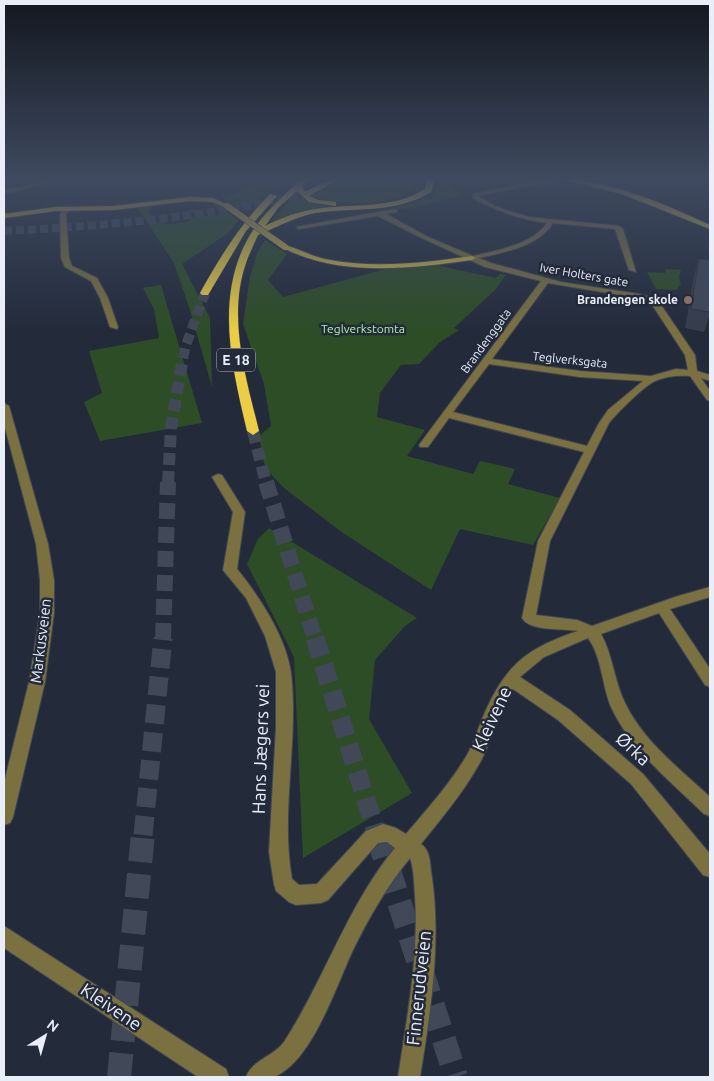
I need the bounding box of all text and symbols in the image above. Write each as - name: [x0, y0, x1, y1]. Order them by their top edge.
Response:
- street label: Iver Holters gate: [539, 260, 629, 289]
- place label: Brandengen skole: [577, 293, 678, 306]
- marker: Brandengen skole: [682, 294, 694, 306]
- street label: Brandenggata: [458, 306, 513, 375]
- park label: Teglverkstomta: [321, 322, 405, 335]
- road number: E 18: [217, 348, 255, 372]
- street label: Teglverksgata: [532, 349, 608, 370]
- street label: Markusveien: [27, 598, 54, 684]
- street label: Hans Jægers vei: [248, 683, 272, 814]
- street label: Kleivene: [467, 683, 515, 754]
- street label: Ørka: [613, 728, 655, 769]
- street label: Finnerudveien: [402, 930, 434, 1046]
- street label: Kleivene: [77, 979, 146, 1034]
- north arrow: [20, 1011, 70, 1061]
- text: N: [44, 1016, 62, 1035]

